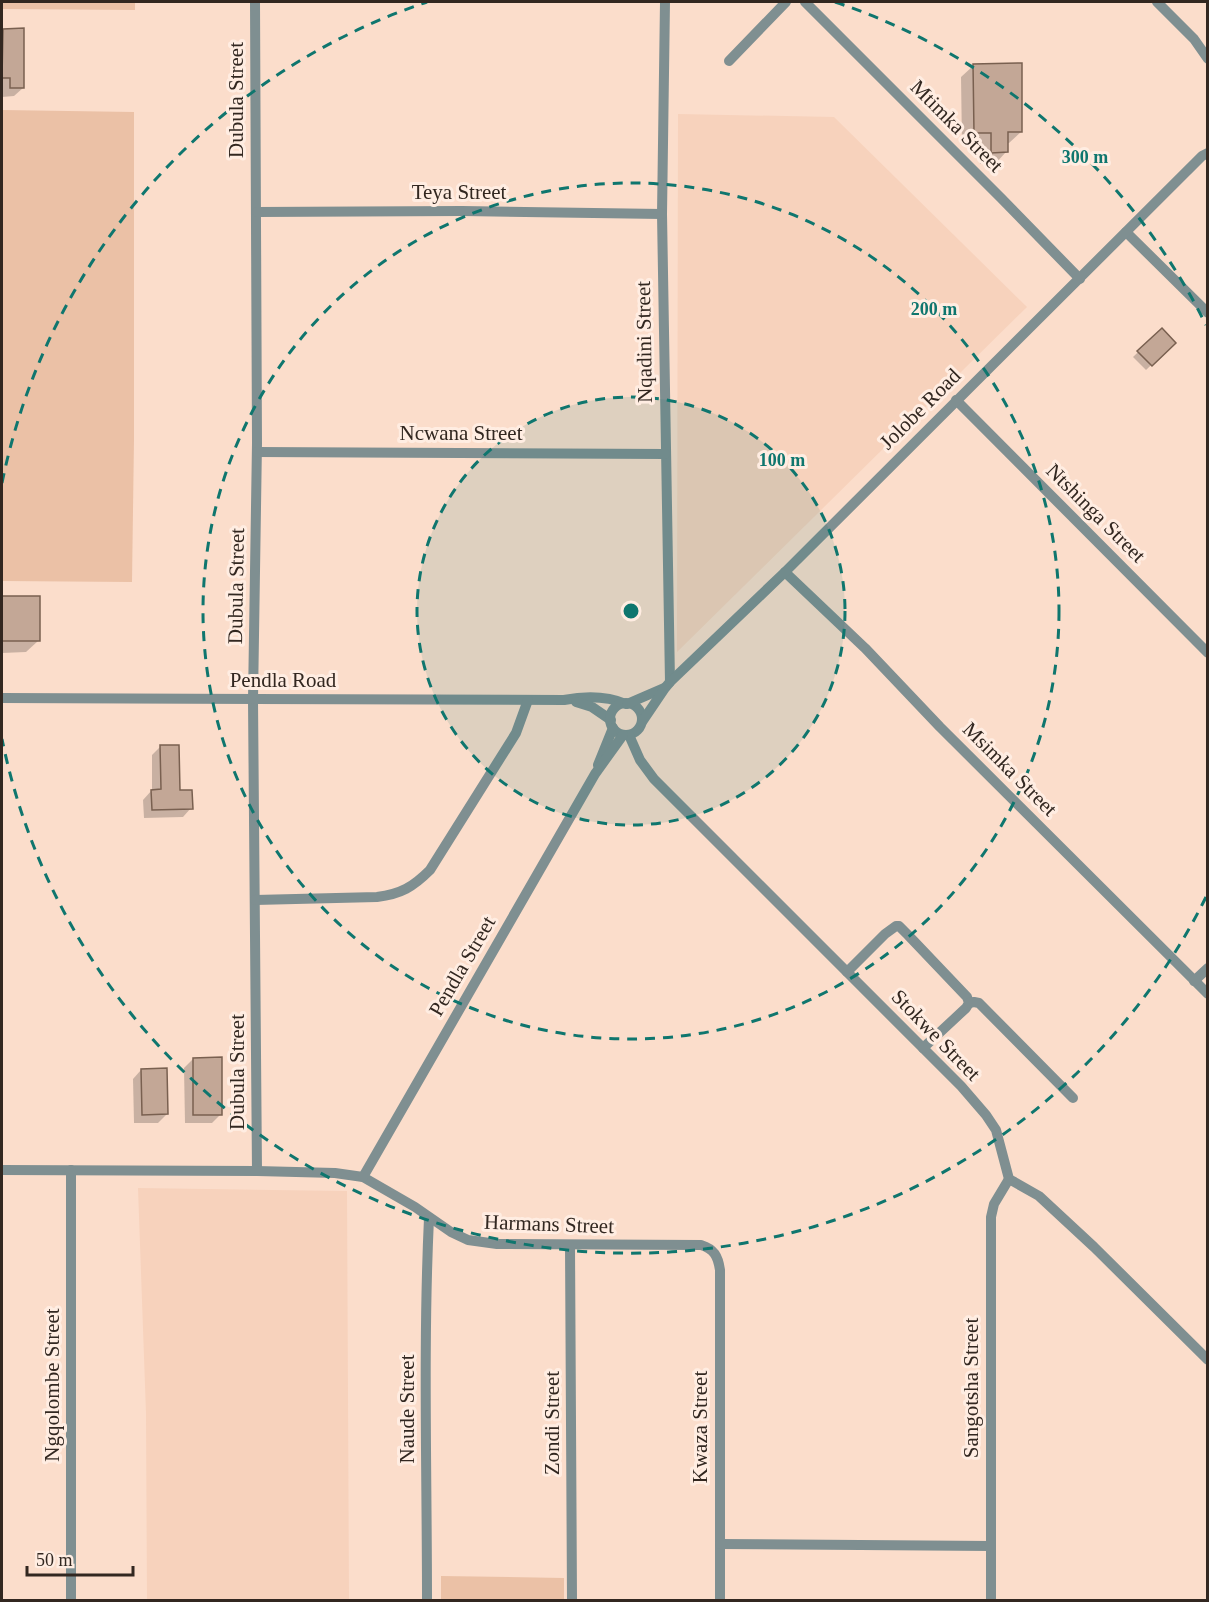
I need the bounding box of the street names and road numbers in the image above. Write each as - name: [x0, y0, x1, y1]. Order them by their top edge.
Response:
- street label: Dubula Street: [224, 42, 248, 158]
- street label: Mtimka Street: [906, 75, 1008, 177]
- street label: Teya Street: [412, 180, 507, 204]
- street label: Nqadini Street: [631, 281, 657, 403]
- street label: Jolobe Road: [875, 363, 966, 454]
- street label: Ncwana Street: [399, 421, 523, 445]
- street label: Ntshinga Street: [1042, 459, 1151, 568]
- street label: Dubula Street: [223, 528, 249, 644]
- street label: Pendla Road: [230, 668, 337, 692]
- street label: Msimka Street: [958, 717, 1062, 821]
- street label: Pendla Street: [424, 912, 500, 1020]
- street label: Stokwe Street: [887, 984, 985, 1086]
- street label: Dubula Street: [225, 1014, 249, 1130]
- street label: Harmans Street: [484, 1210, 615, 1238]
- street label: Ngqolombe Street: [40, 1308, 64, 1462]
- street label: Sangotsha Street: [959, 1318, 983, 1458]
- street label: Naude Street: [395, 1354, 419, 1464]
- street label: Zondi Street: [540, 1371, 564, 1475]
- street label: Kwaza Street: [688, 1371, 712, 1483]

